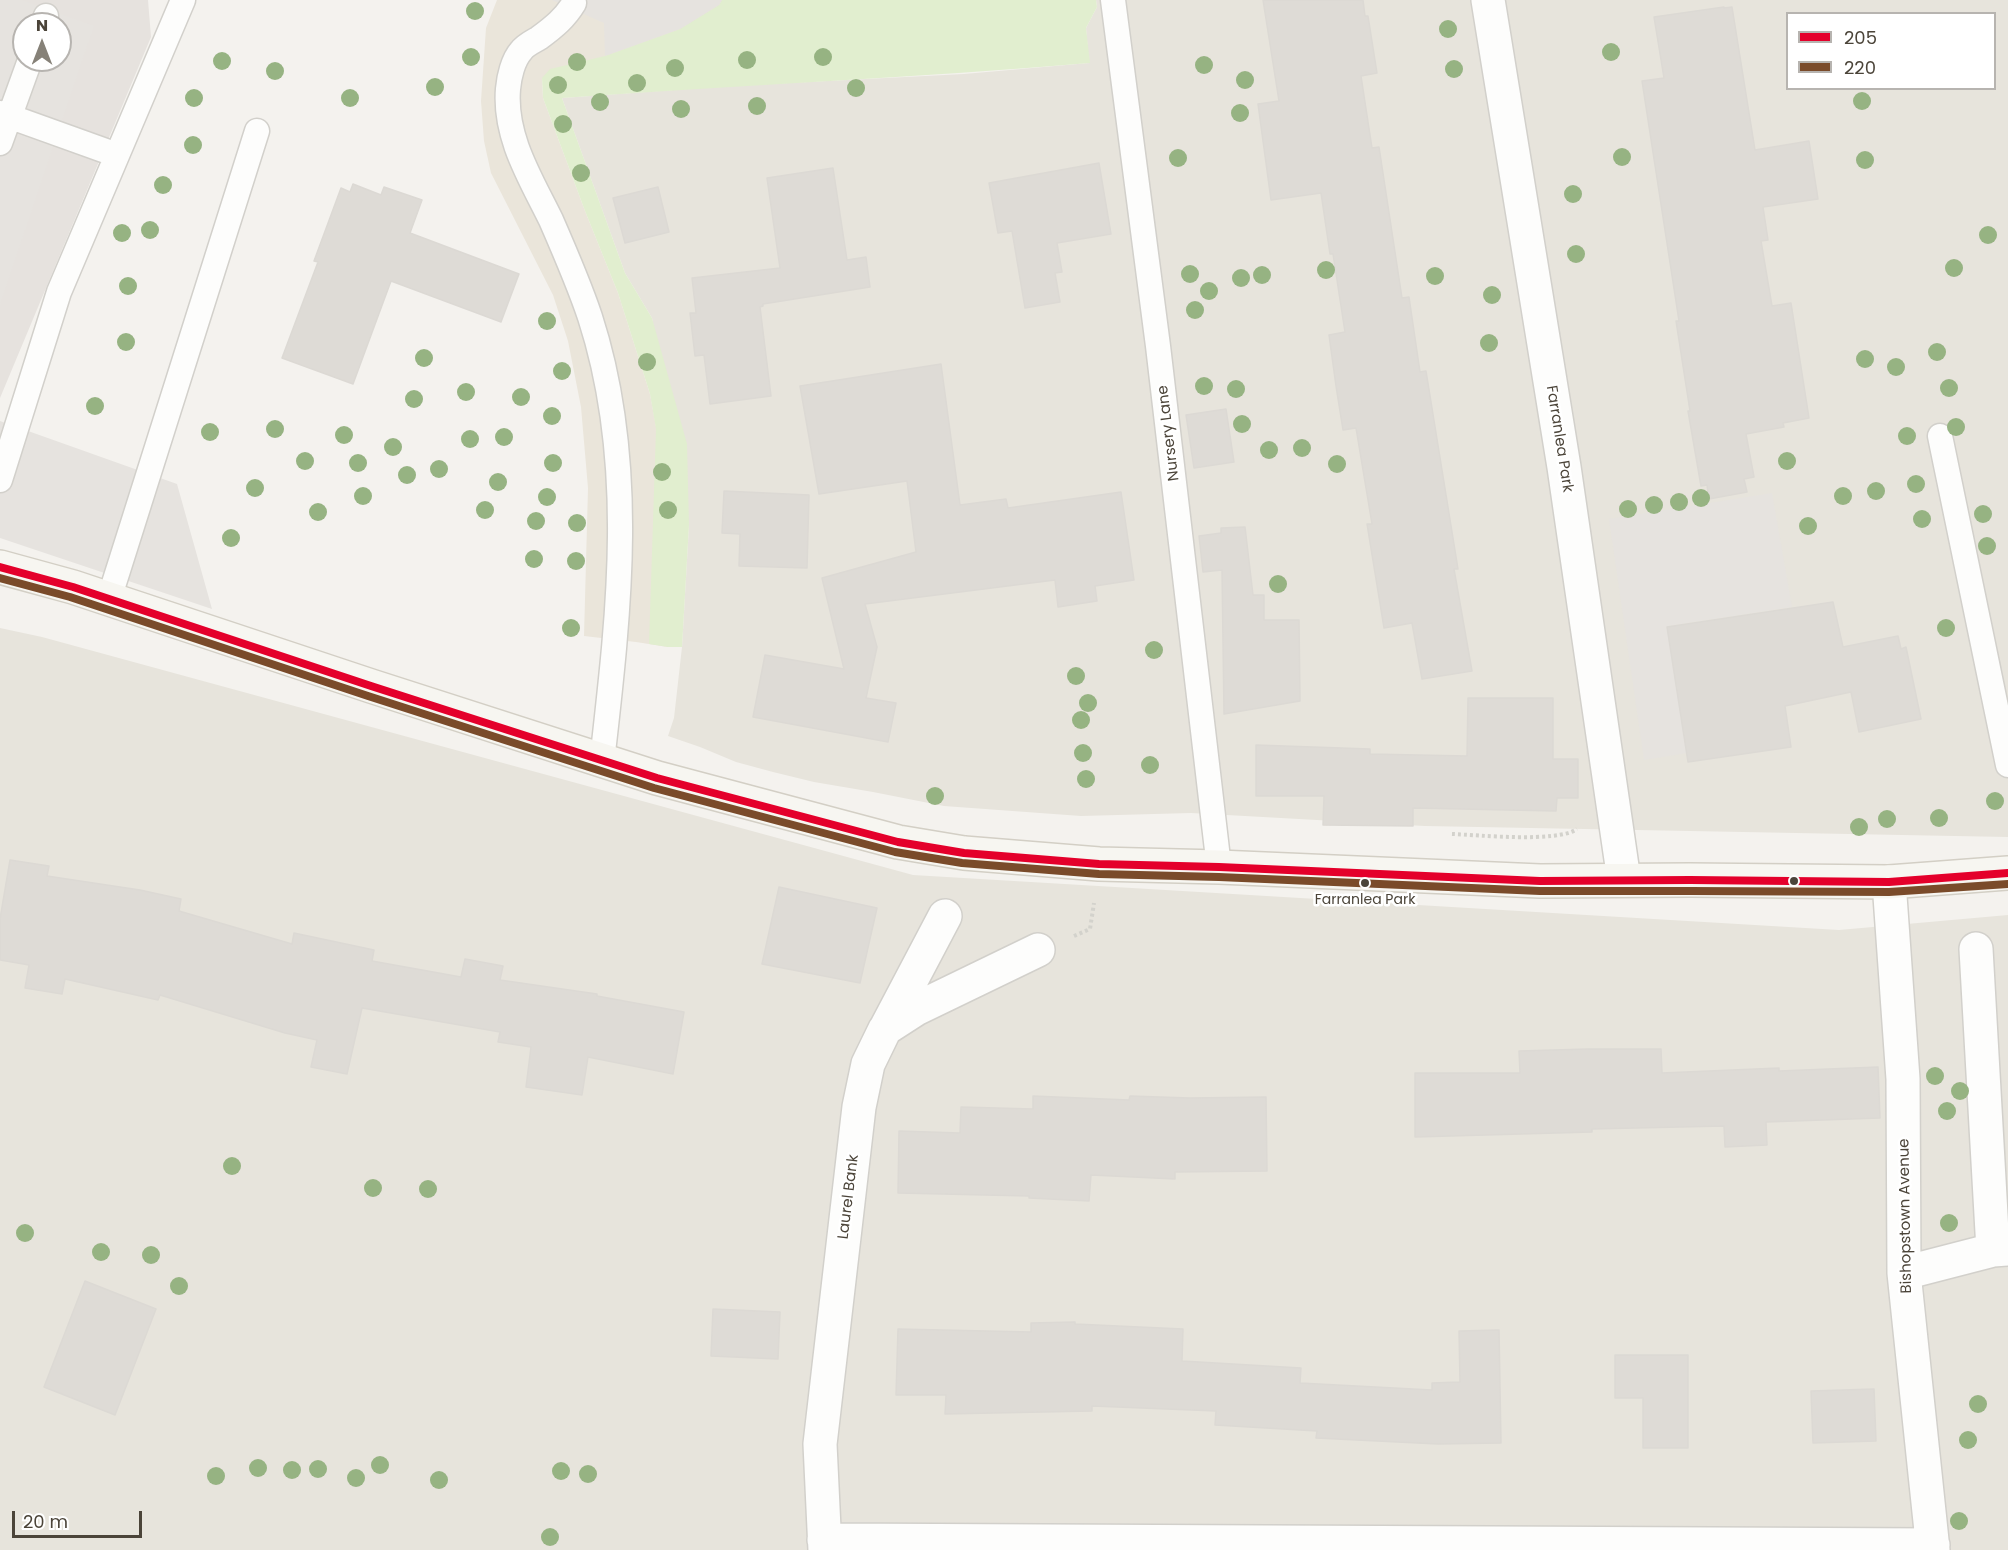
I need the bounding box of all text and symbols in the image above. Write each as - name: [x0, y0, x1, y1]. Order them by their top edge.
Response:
- north arrow: [12, 12, 72, 72]
- legend: [1786, 12, 1996, 90]
- text: N: [36, 14, 48, 37]
- text: 205: [1844, 25, 1877, 50]
- text: 220: [1844, 55, 1876, 80]
- street label: Nursery Lane: [1154, 384, 1184, 482]
- street label: Farranlea Park: [1542, 384, 1576, 494]
- unlabelled marker: [1788, 875, 1800, 887]
- marker: Farranlea Park: [1359, 877, 1371, 889]
- place label: Farranlea Park: [1315, 892, 1415, 908]
- street label: Bishopstown Avenue: [1896, 1138, 1916, 1294]
- street label: Laurel Bank: [835, 1153, 863, 1241]
- scale bar: [15, 1499, 146, 1537]
- text: 20 m: [23, 1509, 68, 1534]

